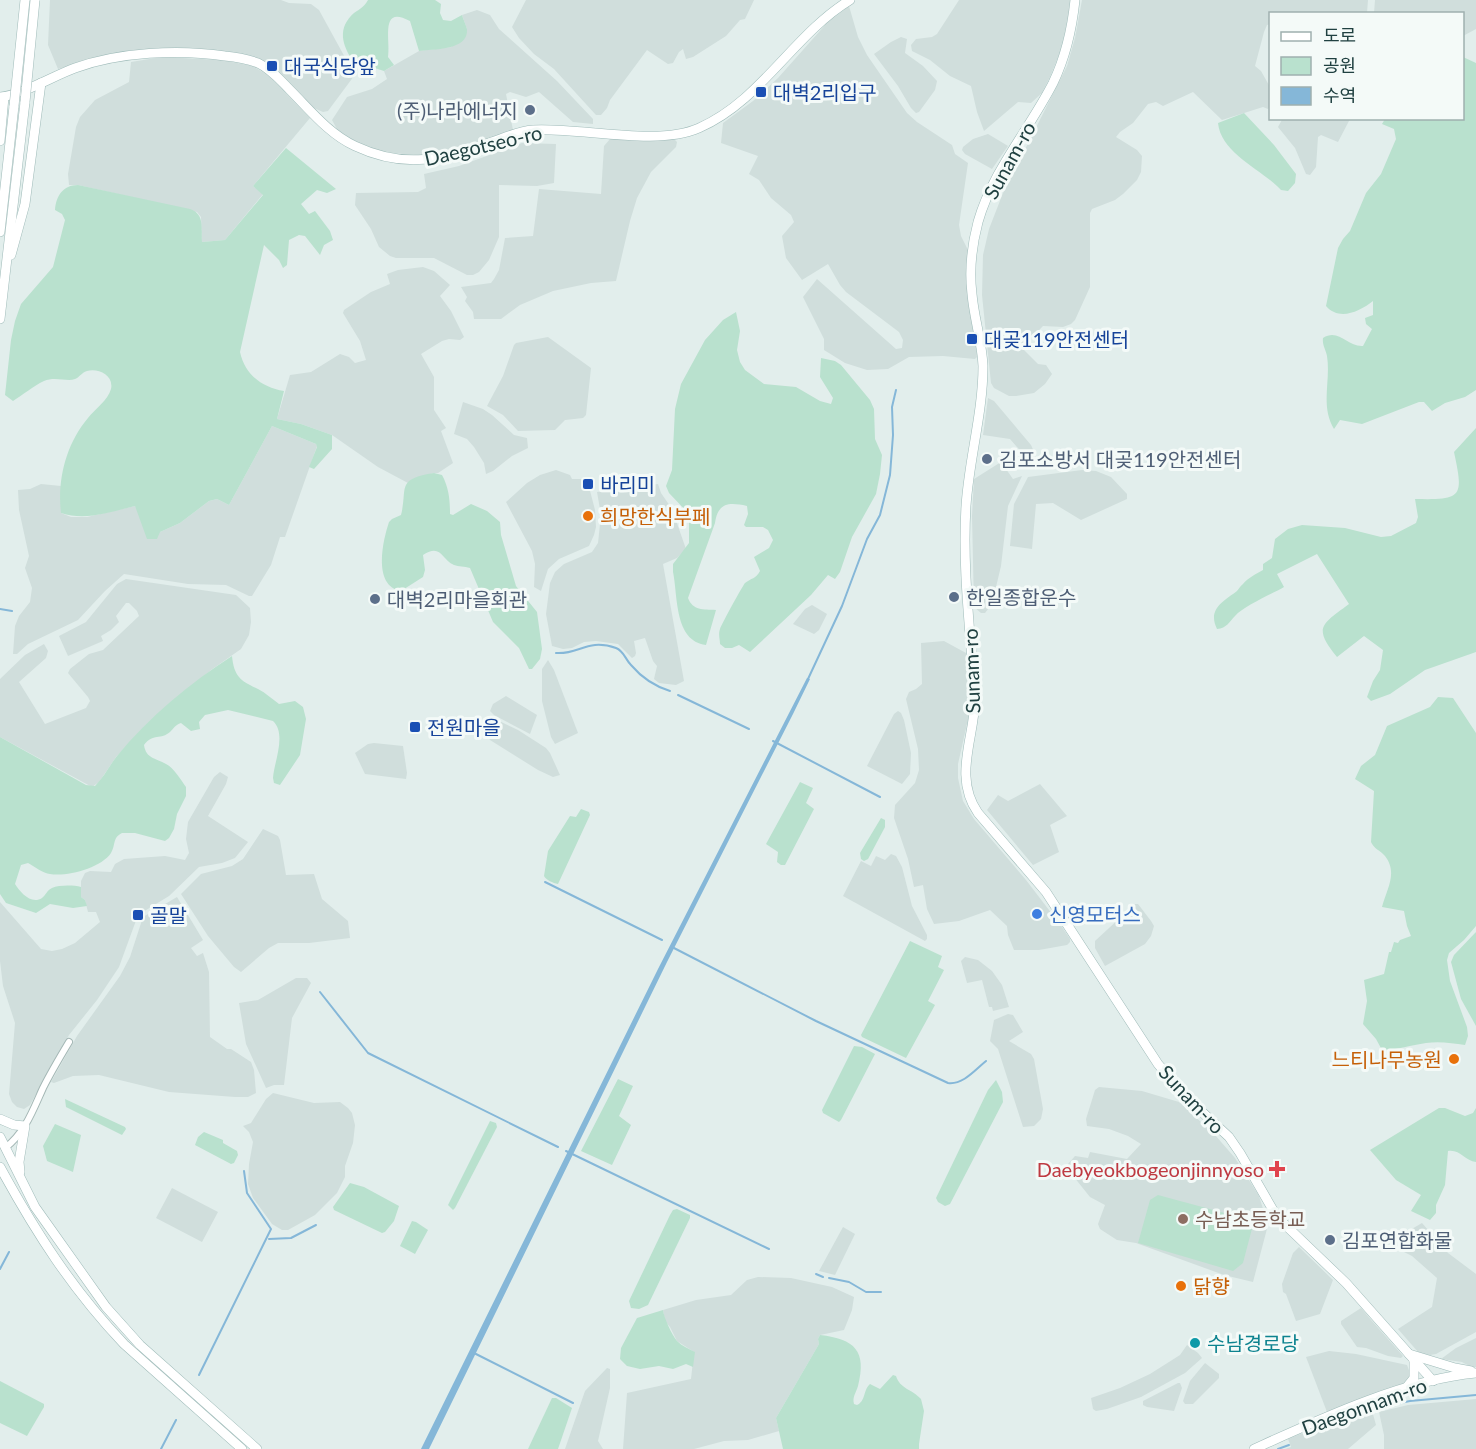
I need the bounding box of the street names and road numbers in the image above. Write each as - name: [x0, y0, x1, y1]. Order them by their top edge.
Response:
- street label: Sunam-ro: [978, 117, 1040, 203]
- street label: Daegotseo-ro: [422, 120, 544, 170]
- street label: Sunam-ro: [958, 628, 984, 714]
- street label: Sunam-ro: [1154, 1060, 1230, 1138]
- street label: Daegonnam-ro: [1298, 1372, 1430, 1440]

